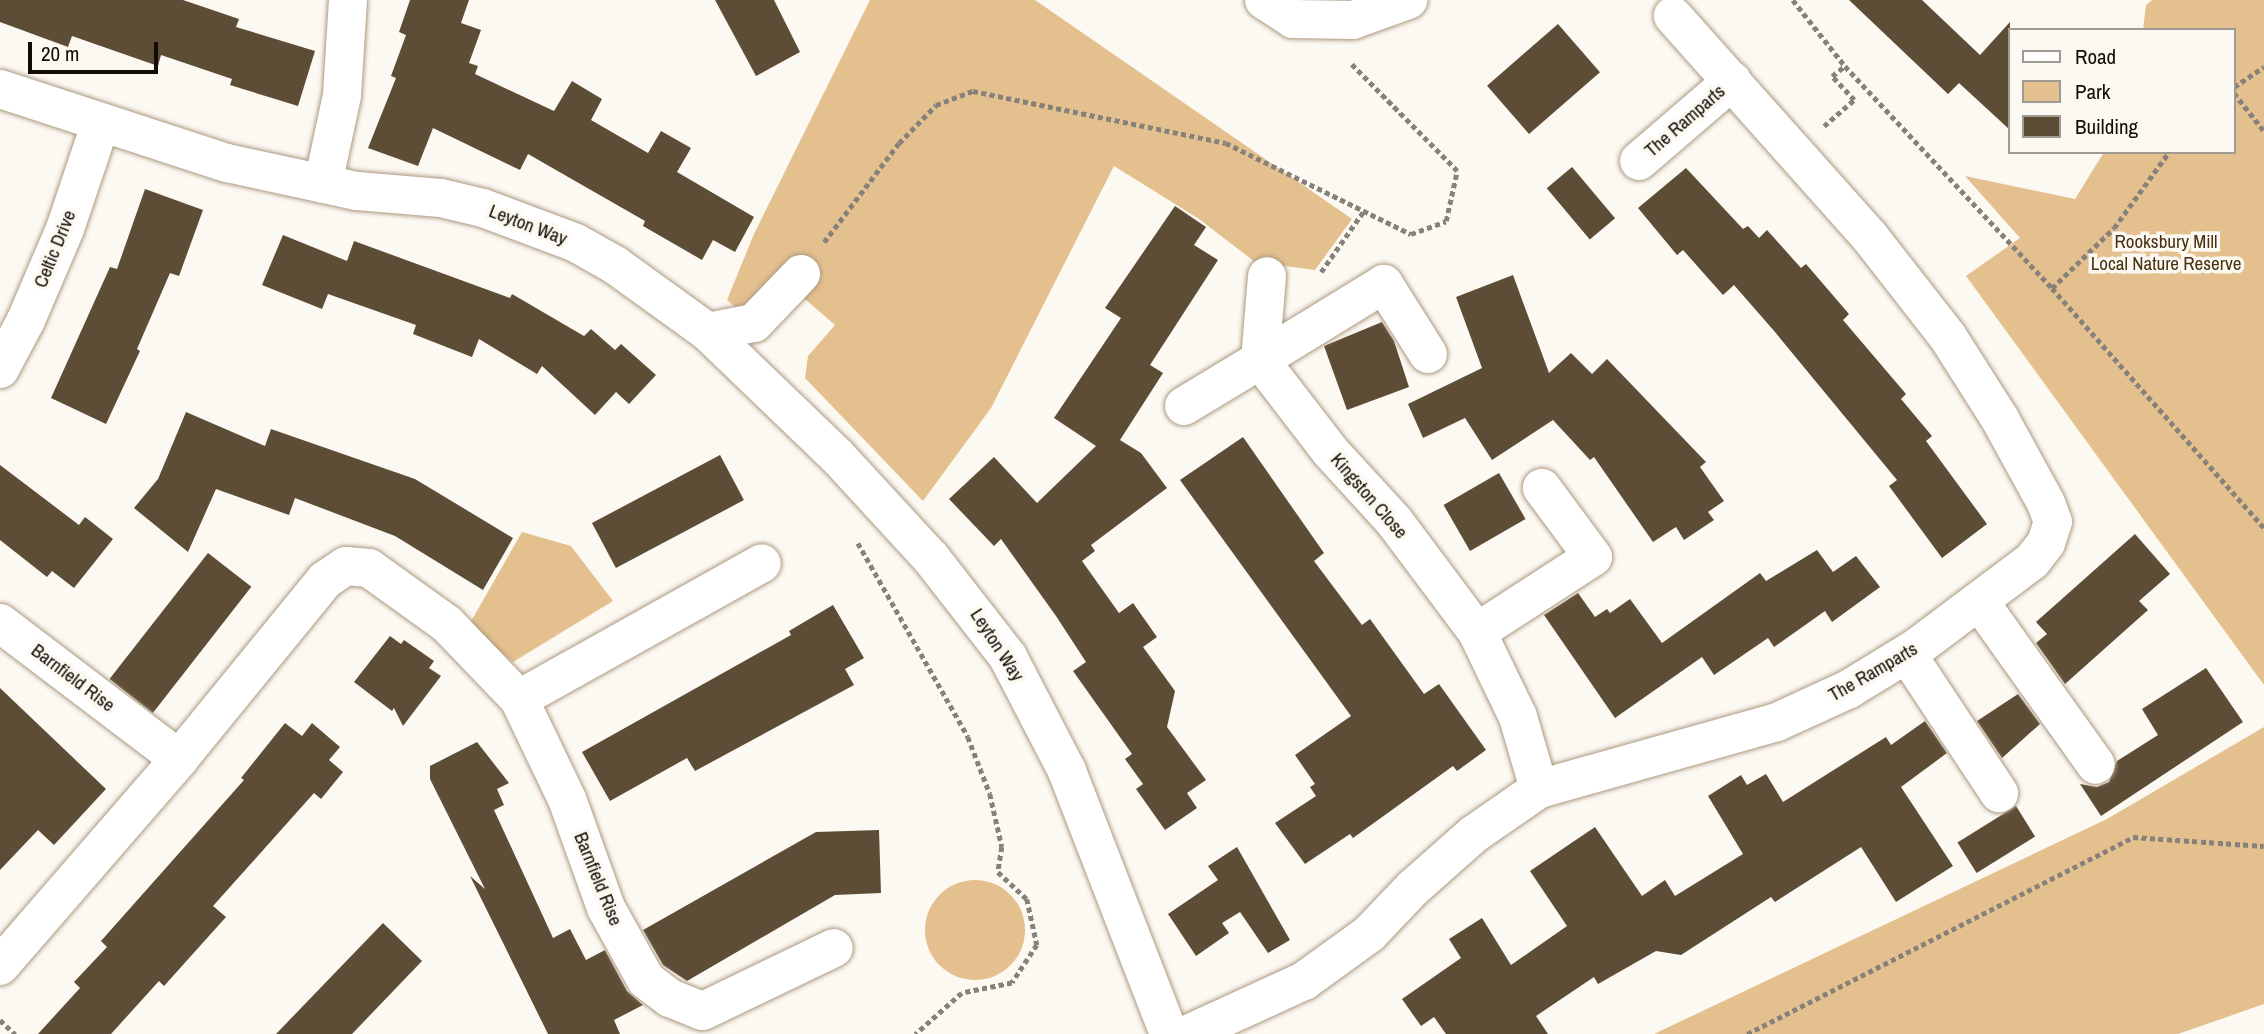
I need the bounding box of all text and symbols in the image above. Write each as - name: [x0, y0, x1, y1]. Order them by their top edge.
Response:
- scale bar: [32, 28, 161, 72]
- legend: [2008, 28, 2236, 154]
- text: 20 m: [41, 39, 79, 68]
- text: Road: [2075, 42, 2116, 71]
- text: Park: [2075, 77, 2110, 106]
- street label: The Ramparts: [1640, 80, 1730, 162]
- text: Building: [2075, 112, 2138, 141]
- street label: Leyton Way: [486, 200, 570, 250]
- street label: Celtic Drive: [29, 207, 81, 291]
- park label: Rooksbury Mill Local Nature Reserve: [2091, 231, 2241, 275]
- street label: Kingston Close: [1326, 449, 1412, 543]
- street label: Leyton Way: [965, 605, 1029, 685]
- street label: The Ramparts: [1825, 637, 1921, 707]
- street label: Barnfield Rise: [27, 639, 119, 717]
- street label: Barnfield Rise: [569, 829, 627, 929]

